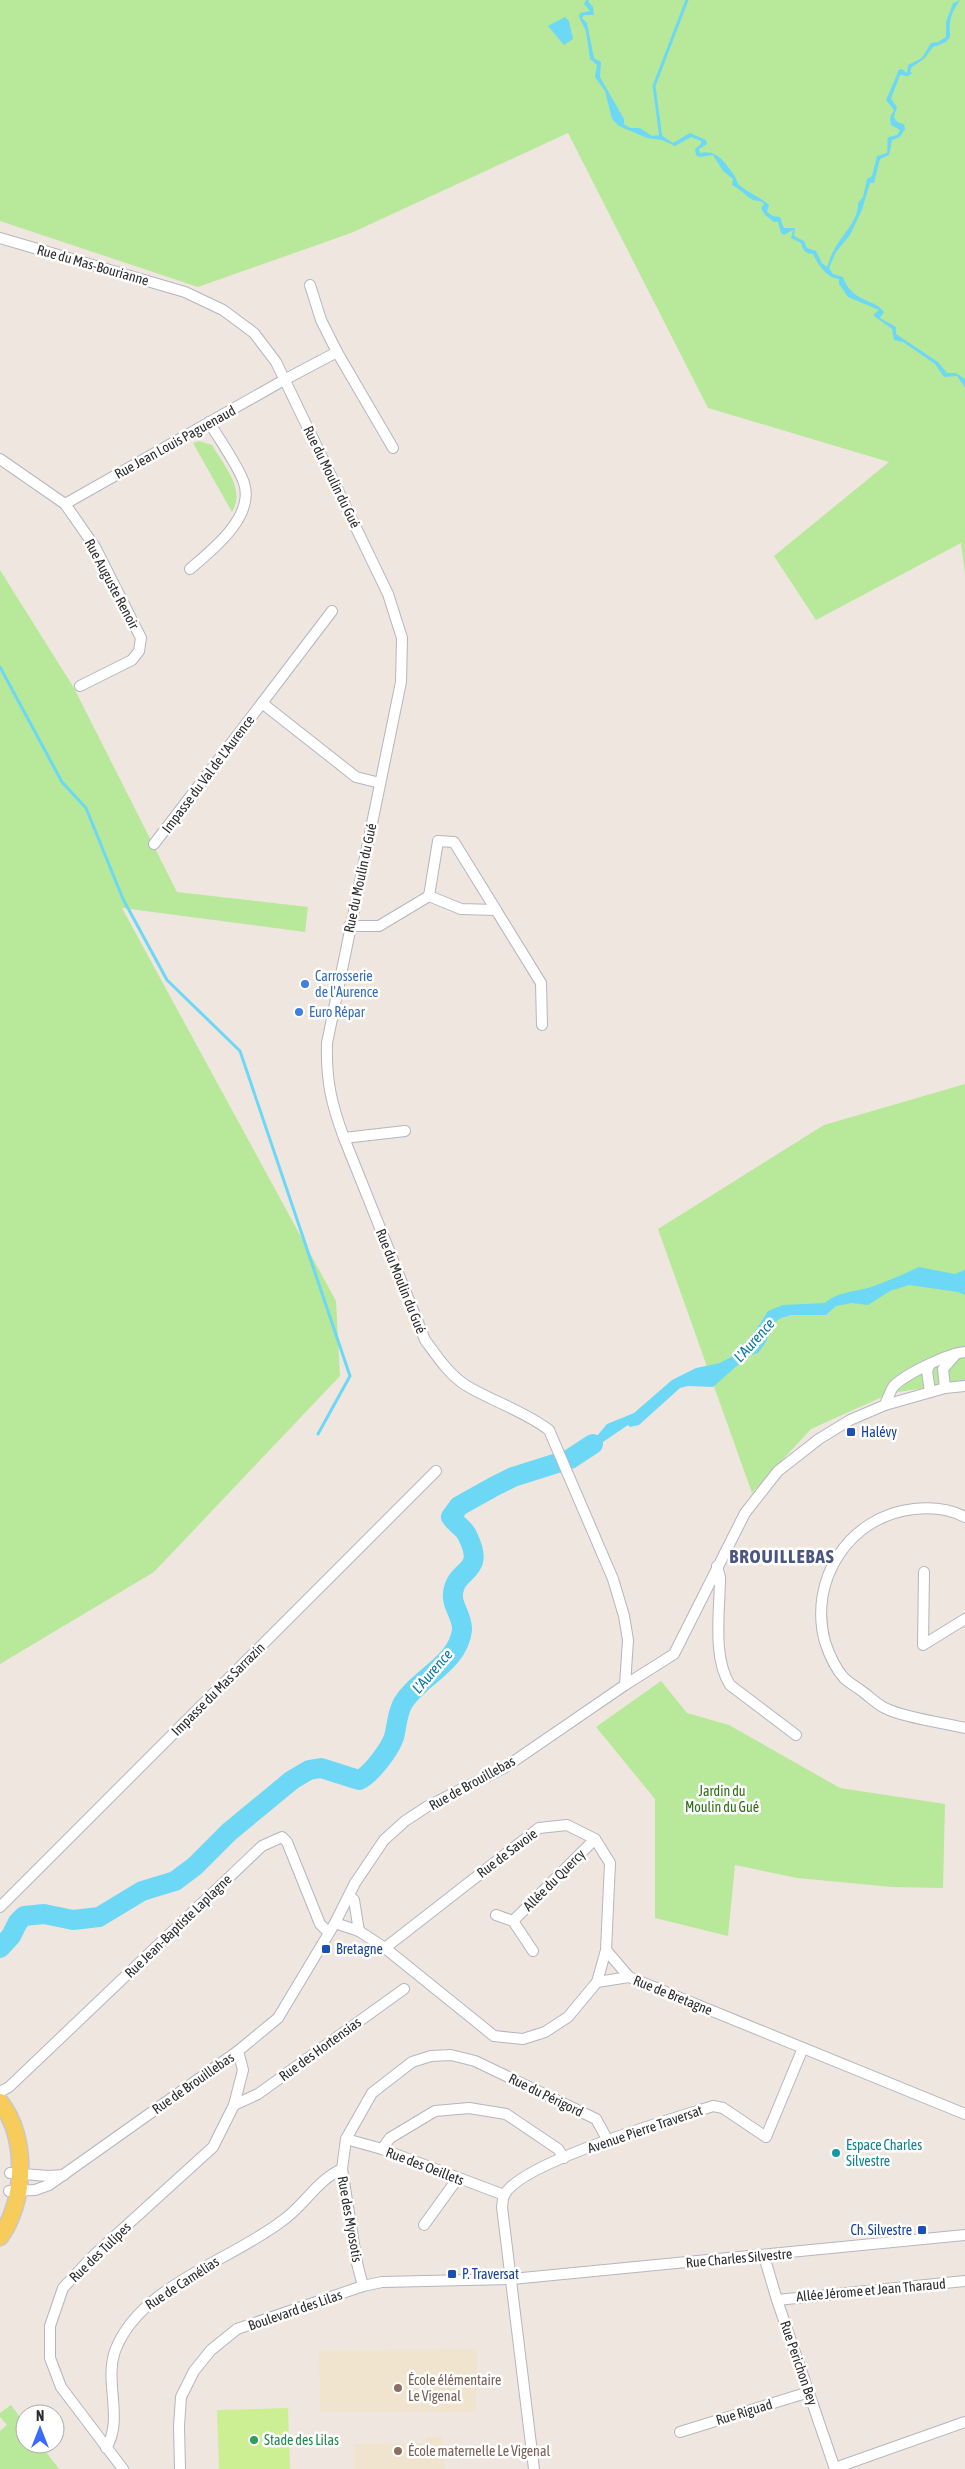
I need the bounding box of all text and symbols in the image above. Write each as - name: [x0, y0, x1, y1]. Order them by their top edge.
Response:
- street label: Rue du Mas-Bourianne: [35, 241, 151, 289]
- street label: Rue Jean Louis Paguenaud: [112, 402, 238, 482]
- street label: Rue du Moulin du Gué: [300, 423, 364, 531]
- street label: Rue Auguste Renoir: [82, 536, 143, 633]
- street label: Impasse du Val de L'Aurence: [159, 712, 257, 836]
- street label: Rue du Moulin du Gué: [341, 822, 379, 934]
- place label: Carrosserie de l'Aurence: [315, 968, 378, 1000]
- marker: Carrosserie de l'Aurence: [299, 978, 311, 990]
- place label: Euro Répar: [309, 1004, 366, 1020]
- marker: Euro Répar: [293, 1006, 305, 1018]
- street label: Rue du Moulin du Gué: [373, 1226, 429, 1336]
- water label: L'Aurence: [730, 1315, 778, 1365]
- place label: Halévy: [861, 1424, 897, 1440]
- marker: Halévy: [845, 1426, 857, 1438]
- district label: BROUILLEBAS: [729, 1545, 835, 1567]
- street label: Impasse du Mas Sarrazin: [168, 1639, 268, 1739]
- water label: L'Aurence: [408, 1645, 456, 1696]
- street label: Rue de Brouillebas: [426, 1753, 518, 1813]
- park label: Jardin du Moulin du Gué: [685, 1783, 759, 1815]
- street label: Rue de Savoie: [474, 1825, 540, 1881]
- street label: Allée du Quercy: [520, 1846, 588, 1914]
- street label: Rue Jean-Baptiste Laplagne: [121, 1871, 235, 1981]
- place label: Bretagne: [336, 1941, 383, 1957]
- marker: Bretagne: [320, 1943, 332, 1955]
- street label: Rue de Bretagne: [631, 1972, 715, 2018]
- street label: Rue des Hortensias: [276, 2014, 364, 2084]
- street label: Rue de Brouillebas: [149, 2049, 237, 2117]
- street label: Rue du Périgord: [506, 2070, 586, 2120]
- street label: Avenue Pierre Traversat: [585, 2102, 705, 2156]
- place label: Espace Charles Silvestre: [846, 2137, 922, 2169]
- street label: Rue des Oeillets: [384, 2144, 466, 2188]
- marker: Espace Charles Silvestre: [830, 2147, 842, 2159]
- street label: Rue des Myosotis: [335, 2175, 365, 2263]
- street label: Rue des Tulipes: [66, 2219, 134, 2285]
- place label: Ch. Silvestre: [850, 2222, 912, 2238]
- marker: Ch. Silvestre: [916, 2224, 928, 2236]
- street label: Rue Charles Silvestre: [685, 2245, 793, 2271]
- street label: Rue de Camélias: [142, 2253, 222, 2313]
- place label: P. Traversat: [462, 2266, 519, 2282]
- marker: P. Traversat: [446, 2268, 458, 2280]
- street label: Allée Jérome et Jean Tharaud: [796, 2275, 946, 2305]
- street label: Boulevard des Lilas: [246, 2286, 344, 2334]
- street label: Rue Perichon Bey: [777, 2319, 821, 2408]
- place label: École élémentaire Le Vigenal: [408, 2372, 501, 2404]
- marker: École élémentaire Le Vigenal: [392, 2382, 404, 2394]
- street label: Rue Riguad: [714, 2396, 774, 2428]
- north arrow: [15, 2404, 65, 2454]
- text: N: [36, 2408, 44, 2424]
- place label: Stade des Lilas: [264, 2432, 339, 2448]
- marker: Stade des Lilas: [248, 2434, 260, 2446]
- place label: École maternelle Le Vigenal: [408, 2443, 550, 2459]
- marker: École maternelle Le Vigenal: [392, 2445, 404, 2457]

